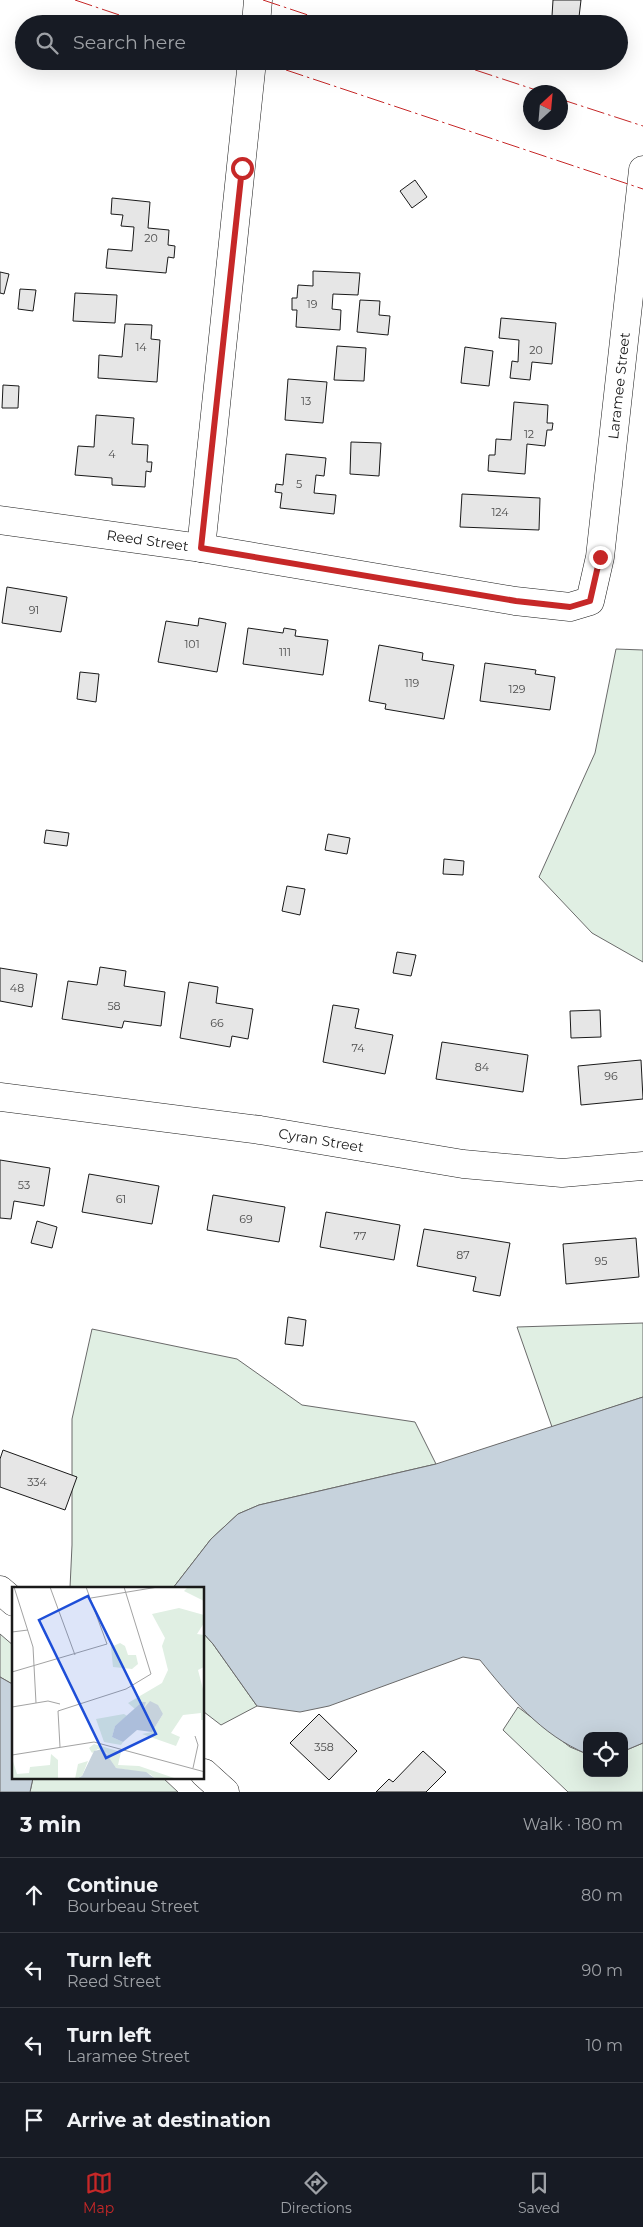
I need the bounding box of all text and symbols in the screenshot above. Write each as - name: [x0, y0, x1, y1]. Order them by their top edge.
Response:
- search box: [15, 15, 628, 70]
- icon: search: [33, 29, 61, 57]
- text: Search here: [73, 31, 186, 54]
- north arrow: [523, 85, 568, 130]
- route start: [231, 157, 254, 180]
- house number: 20: [144, 231, 158, 245]
- house number: 19: [307, 297, 318, 311]
- street label: Laramee Street: [604, 331, 634, 440]
- house number: 14: [135, 340, 147, 354]
- house number: 20: [529, 343, 543, 357]
- house number: 13: [301, 394, 311, 408]
- house number: 12: [524, 427, 534, 441]
- house number: 4: [108, 447, 116, 461]
- house number: 5: [296, 477, 302, 491]
- house number: 124: [491, 505, 509, 519]
- street label: Reed Street: [105, 526, 190, 555]
- route end: [589, 546, 612, 569]
- house number: 91: [29, 603, 39, 617]
- house number: 101: [184, 637, 200, 651]
- house number: 111: [279, 645, 291, 659]
- house number: 119: [405, 676, 420, 690]
- house number: 129: [509, 682, 526, 696]
- house number: 48: [10, 981, 24, 995]
- house number: 58: [107, 999, 121, 1013]
- house number: 66: [210, 1016, 224, 1030]
- house number: 74: [351, 1041, 365, 1055]
- house number: 84: [475, 1060, 490, 1074]
- house number: 96: [604, 1069, 618, 1083]
- street label: Cyran Street: [277, 1124, 365, 1156]
- house number: 53: [18, 1178, 30, 1192]
- house number: 61: [116, 1192, 126, 1206]
- house number: 69: [239, 1212, 253, 1226]
- house number: 77: [354, 1229, 366, 1243]
- house number: 87: [456, 1248, 470, 1262]
- house number: 95: [595, 1254, 607, 1268]
- house number: 334: [27, 1475, 48, 1489]
- inset map: [12, 1587, 205, 1780]
- map controls: [583, 1732, 628, 1777]
- button: locate: [583, 1732, 628, 1777]
- house number: 358: [314, 1740, 334, 1754]
- text: 3 min: [20, 1812, 81, 1837]
- text: Walk · 180 m: [523, 1815, 623, 1834]
- text: Continue: [67, 1874, 158, 1897]
- icon: ahead: [20, 1881, 48, 1909]
- text: 80 m: [581, 1886, 623, 1905]
- text: Bourbeau Street: [67, 1897, 199, 1916]
- text: Turn left: [67, 1949, 152, 1972]
- icon: left: [20, 1956, 48, 1984]
- text: 90 m: [581, 1961, 623, 1980]
- text: Reed Street: [67, 1972, 161, 1991]
- text: Turn left: [67, 2024, 152, 2047]
- icon: left: [20, 2031, 48, 2059]
- text: 10 m: [585, 2036, 623, 2055]
- text: Laramee Street: [67, 2047, 190, 2066]
- icon: arrive: [20, 2106, 48, 2134]
- text: Arrive at destination: [67, 2109, 271, 2132]
- tab: Map: [83, 2169, 114, 2217]
- tab: Directions: [280, 2169, 352, 2217]
- tab: Saved: [518, 2169, 560, 2217]

